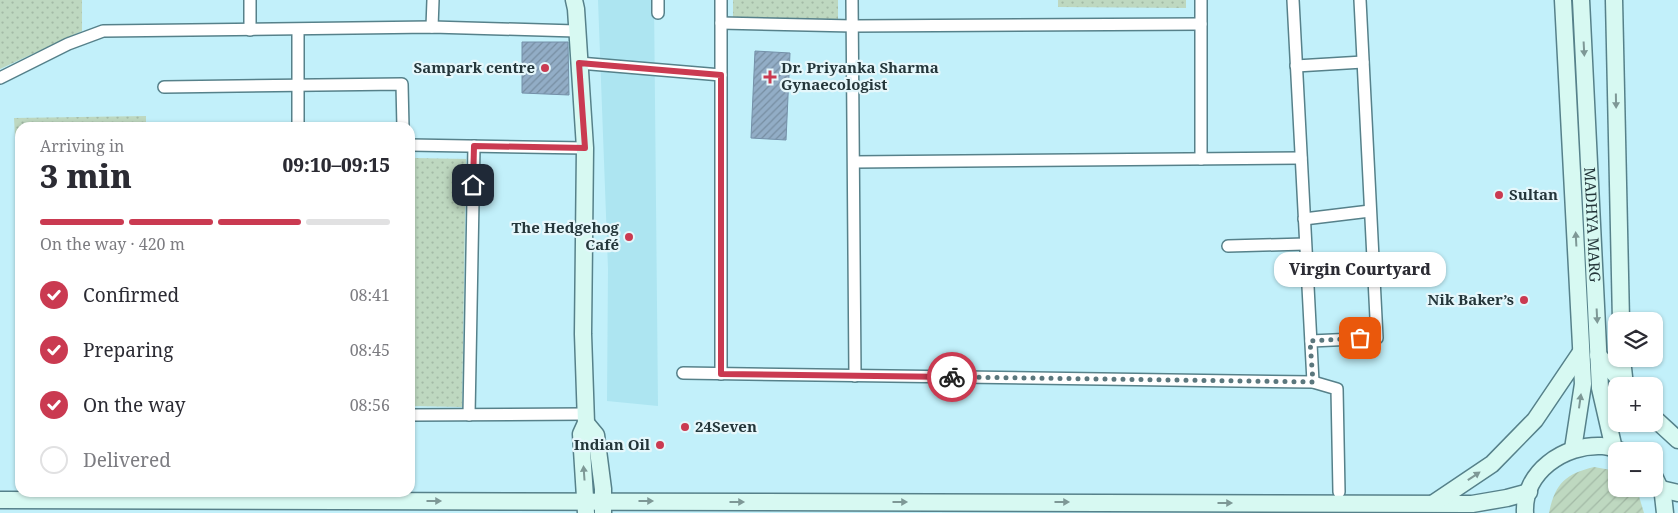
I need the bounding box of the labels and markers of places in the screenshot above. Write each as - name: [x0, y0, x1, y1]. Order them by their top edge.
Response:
- place label: Sampark centre: [414, 57, 535, 77]
- place label: Dr. Priyanka Sharma Gynaecologist: [781, 57, 939, 94]
- marker: Sampark centre: [539, 62, 551, 74]
- marker: Dr. Priyanka Sharma Gynaecologist: [763, 70, 777, 84]
- pin: [452, 164, 494, 206]
- place label: Sultan: [1509, 184, 1558, 204]
- marker: Sultan: [1493, 189, 1505, 201]
- place label: The Hedgehog Café: [512, 217, 620, 254]
- marker: The Hedgehog Café: [623, 231, 635, 243]
- callout: Virgin Courtyard: [1274, 253, 1446, 288]
- place label: Nik Baker’s: [1428, 289, 1514, 309]
- marker: Nik Baker’s: [1518, 294, 1530, 306]
- pin: [1339, 317, 1381, 359]
- place label: 24Seven: [695, 416, 757, 436]
- marker: 24Seven: [679, 421, 691, 433]
- place label: Indian Oil: [574, 434, 651, 454]
- marker: Indian Oil: [654, 439, 666, 451]

